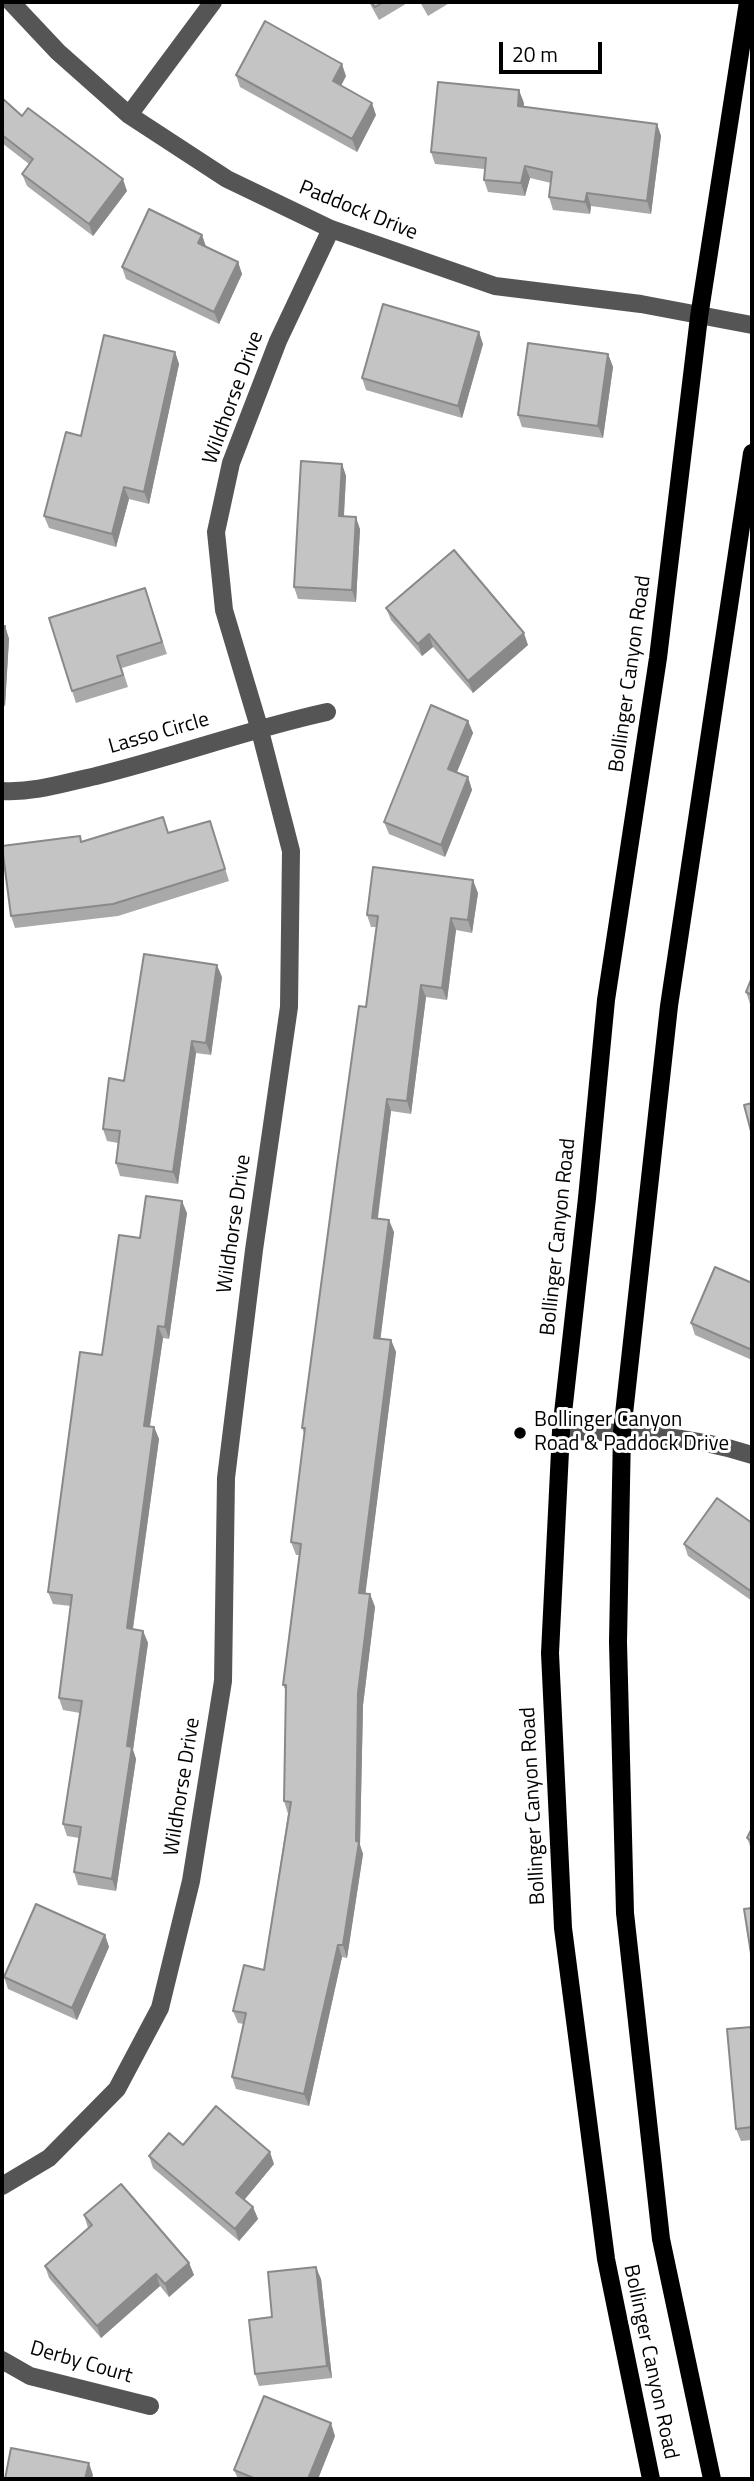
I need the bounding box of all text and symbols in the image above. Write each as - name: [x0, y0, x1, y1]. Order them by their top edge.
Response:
- scale bar: [502, 28, 605, 72]
- text: 20 m: [512, 38, 558, 70]
- street label: Paddock Drive: [295, 176, 421, 246]
- street label: Wildhorse Drive: [198, 328, 270, 468]
- street label: Bollinger Canyon Road: [605, 574, 657, 774]
- street label: Lasso Circle: [106, 708, 212, 760]
- street label: Bollinger Canyon Road: [536, 1137, 582, 1337]
- street label: Wildhorse Drive: [213, 1153, 257, 1295]
- place label: Bollinger Canyon Road & Paddock Drive: [534, 1408, 729, 1458]
- marker: Bollinger Canyon Road & Paddock Drive: [512, 1425, 528, 1441]
- street label: Bollinger Canyon Road: [516, 1706, 552, 1906]
- street label: Wildhorse Drive: [160, 1716, 206, 1858]
- street label: Bollinger Canyon Road: [617, 2262, 683, 2462]
- street label: Derby Court: [27, 2336, 135, 2390]

